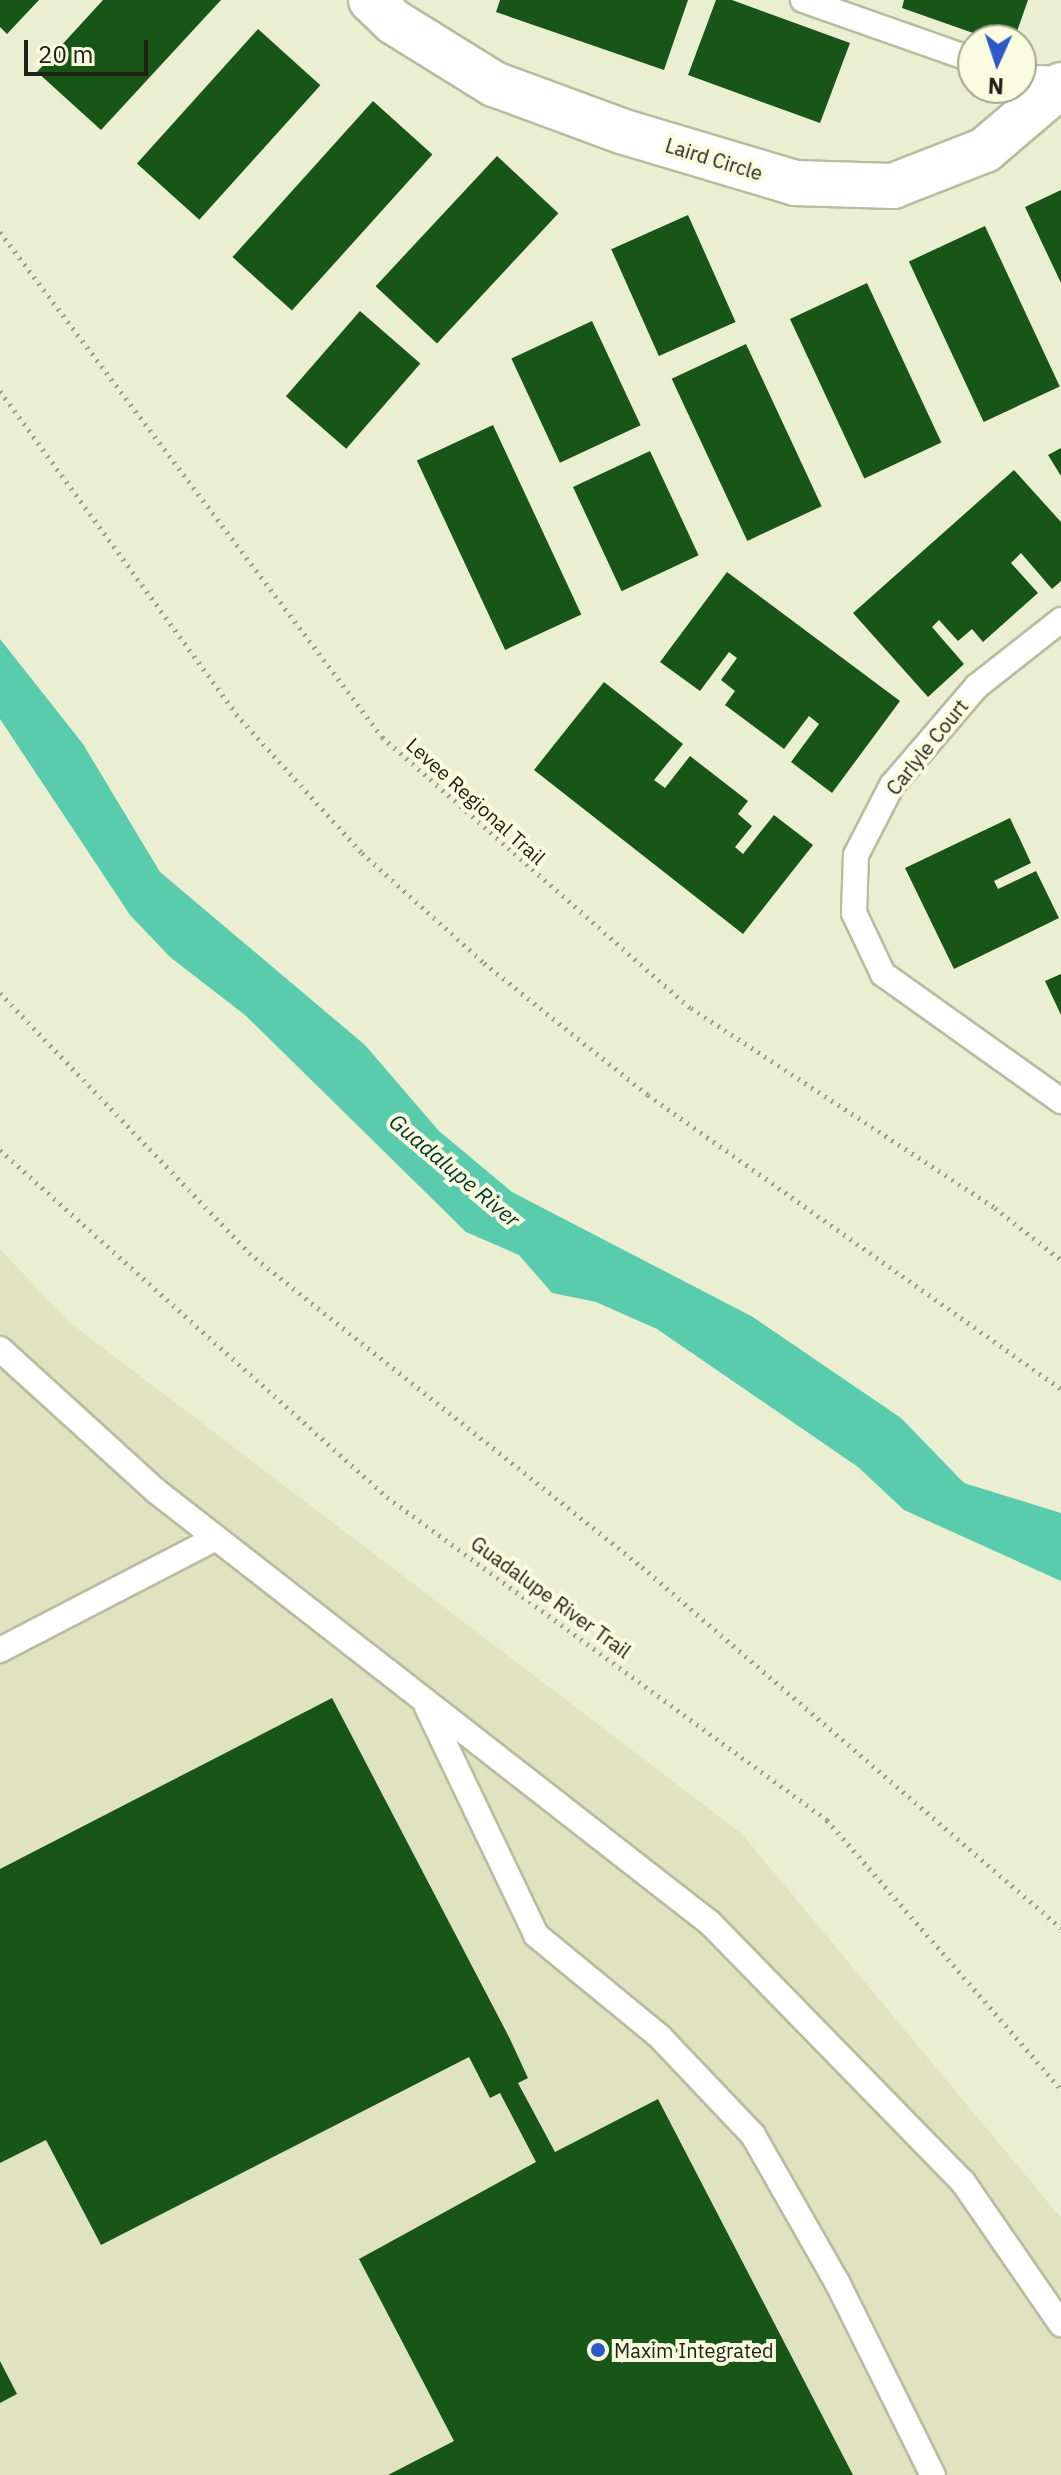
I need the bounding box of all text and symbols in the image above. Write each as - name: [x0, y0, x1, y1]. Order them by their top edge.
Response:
- scale bar: [28, 24, 152, 74]
- north arrow: [957, 24, 1037, 104]
- text: 20 m: [38, 38, 93, 70]
- text: N: [987, 72, 1005, 101]
- street label: Laird Circle: [663, 133, 765, 185]
- street label: Carlyle Court: [881, 694, 973, 800]
- street label: Levee Regional Trail: [402, 732, 550, 870]
- water label: Guadalupe River: [385, 1108, 525, 1232]
- street label: Guadalupe River Trail: [466, 1531, 636, 1663]
- place label: Maxim Integrated: [614, 2338, 774, 2362]
- marker: Maxim Integrated: [589, 2341, 607, 2359]

